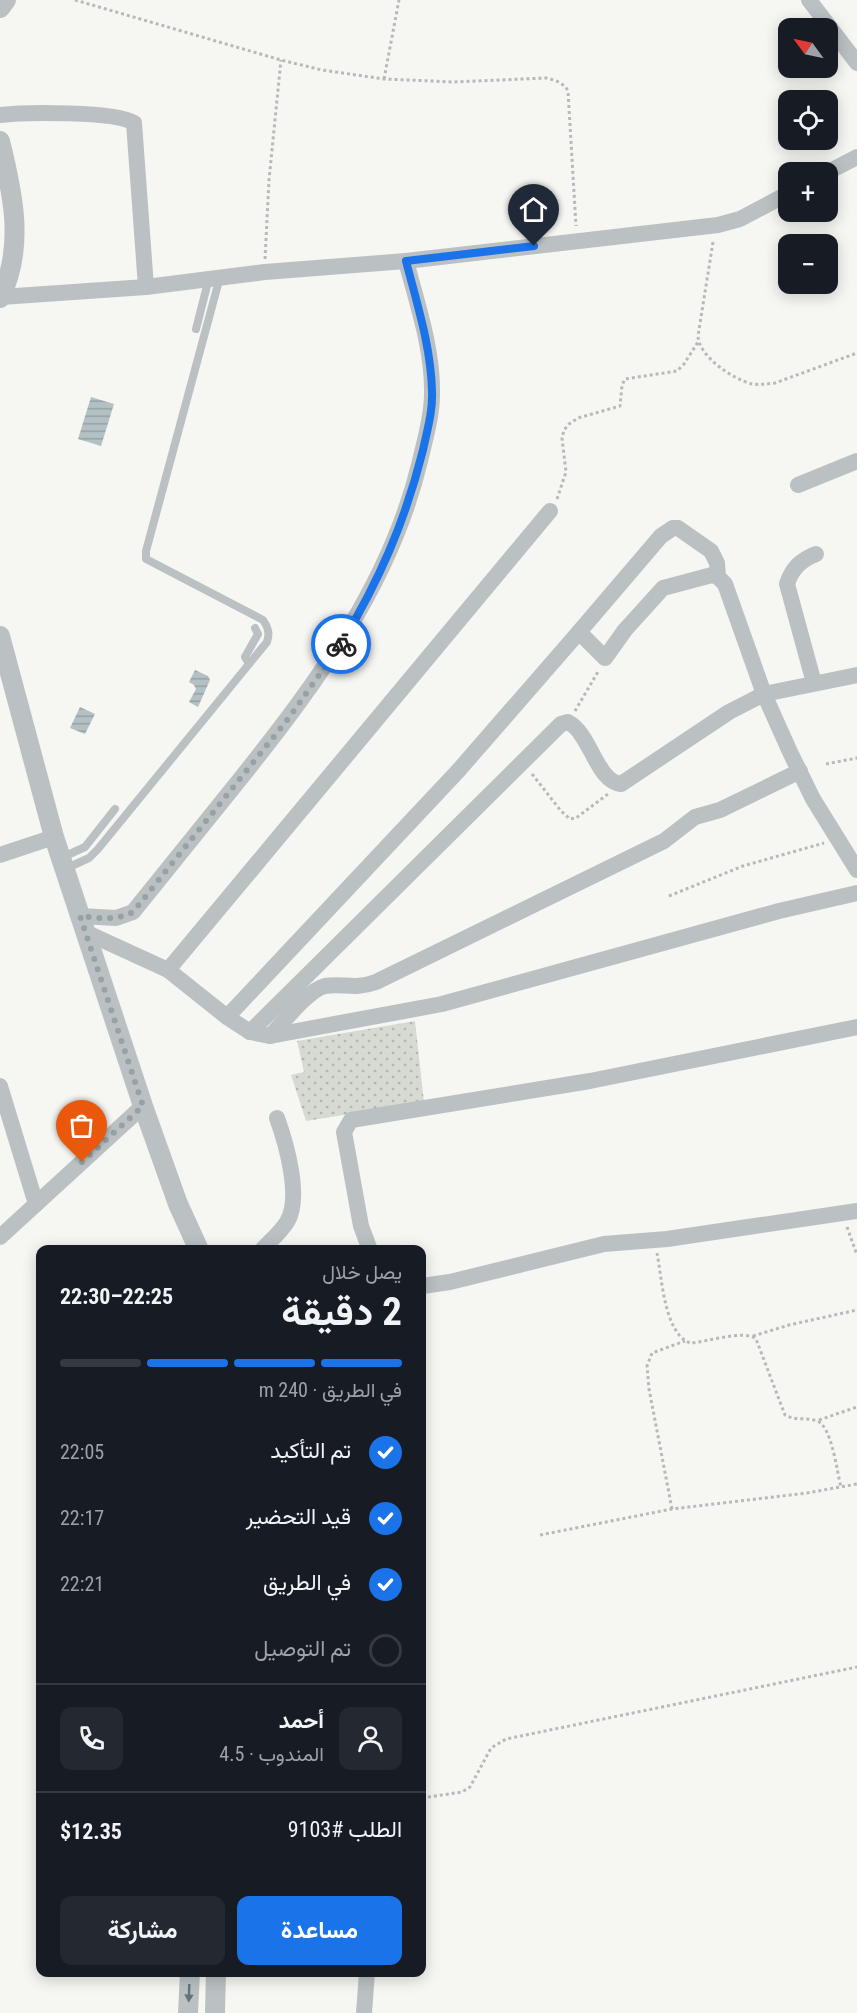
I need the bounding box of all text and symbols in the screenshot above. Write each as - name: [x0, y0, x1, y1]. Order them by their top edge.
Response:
- north arrow: [778, 18, 838, 78]
- map controls: [778, 18, 838, 294]
- button: locate: [778, 90, 838, 150]
- button: +: [778, 162, 838, 222]
- pin: [508, 184, 559, 246]
- icon: home: [517, 193, 550, 226]
- button: −: [778, 234, 838, 294]
- courier: [311, 614, 371, 674]
- icon: bike: [325, 628, 358, 661]
- pin: [56, 1100, 107, 1162]
- icon: bag: [65, 1109, 98, 1142]
- text: يصل خلال: [322, 1260, 402, 1284]
- text: 22:25–22:30: [60, 1284, 173, 1309]
- text: 2 دقيقة: [281, 1289, 402, 1335]
- text: في الطريق · 240 m: [259, 1378, 402, 1402]
- icon: check: [369, 1436, 402, 1469]
- text: تم التأكيد: [270, 1438, 351, 1463]
- text: 22:05: [60, 1440, 104, 1464]
- icon: check: [369, 1502, 402, 1535]
- text: قيد التحضير: [246, 1504, 351, 1529]
- text: 22:17: [60, 1506, 104, 1530]
- icon: check: [369, 1568, 402, 1601]
- text: في الطريق: [263, 1570, 351, 1595]
- text: 22:21: [60, 1572, 104, 1596]
- text: تم التوصيل: [254, 1636, 351, 1661]
- button: phone: [60, 1707, 123, 1770]
- button: person: [339, 1707, 402, 1770]
- text: أحمد: [279, 1708, 324, 1733]
- text: المندوب · 4.5: [219, 1742, 324, 1766]
- text: الطلب #9103: [288, 1817, 402, 1842]
- text: $12.35: [60, 1819, 122, 1844]
- button: مشاركة: [60, 1896, 225, 1965]
- button: مساعدة: [237, 1896, 402, 1965]
- one-way arrow: [185, 1983, 194, 2002]

